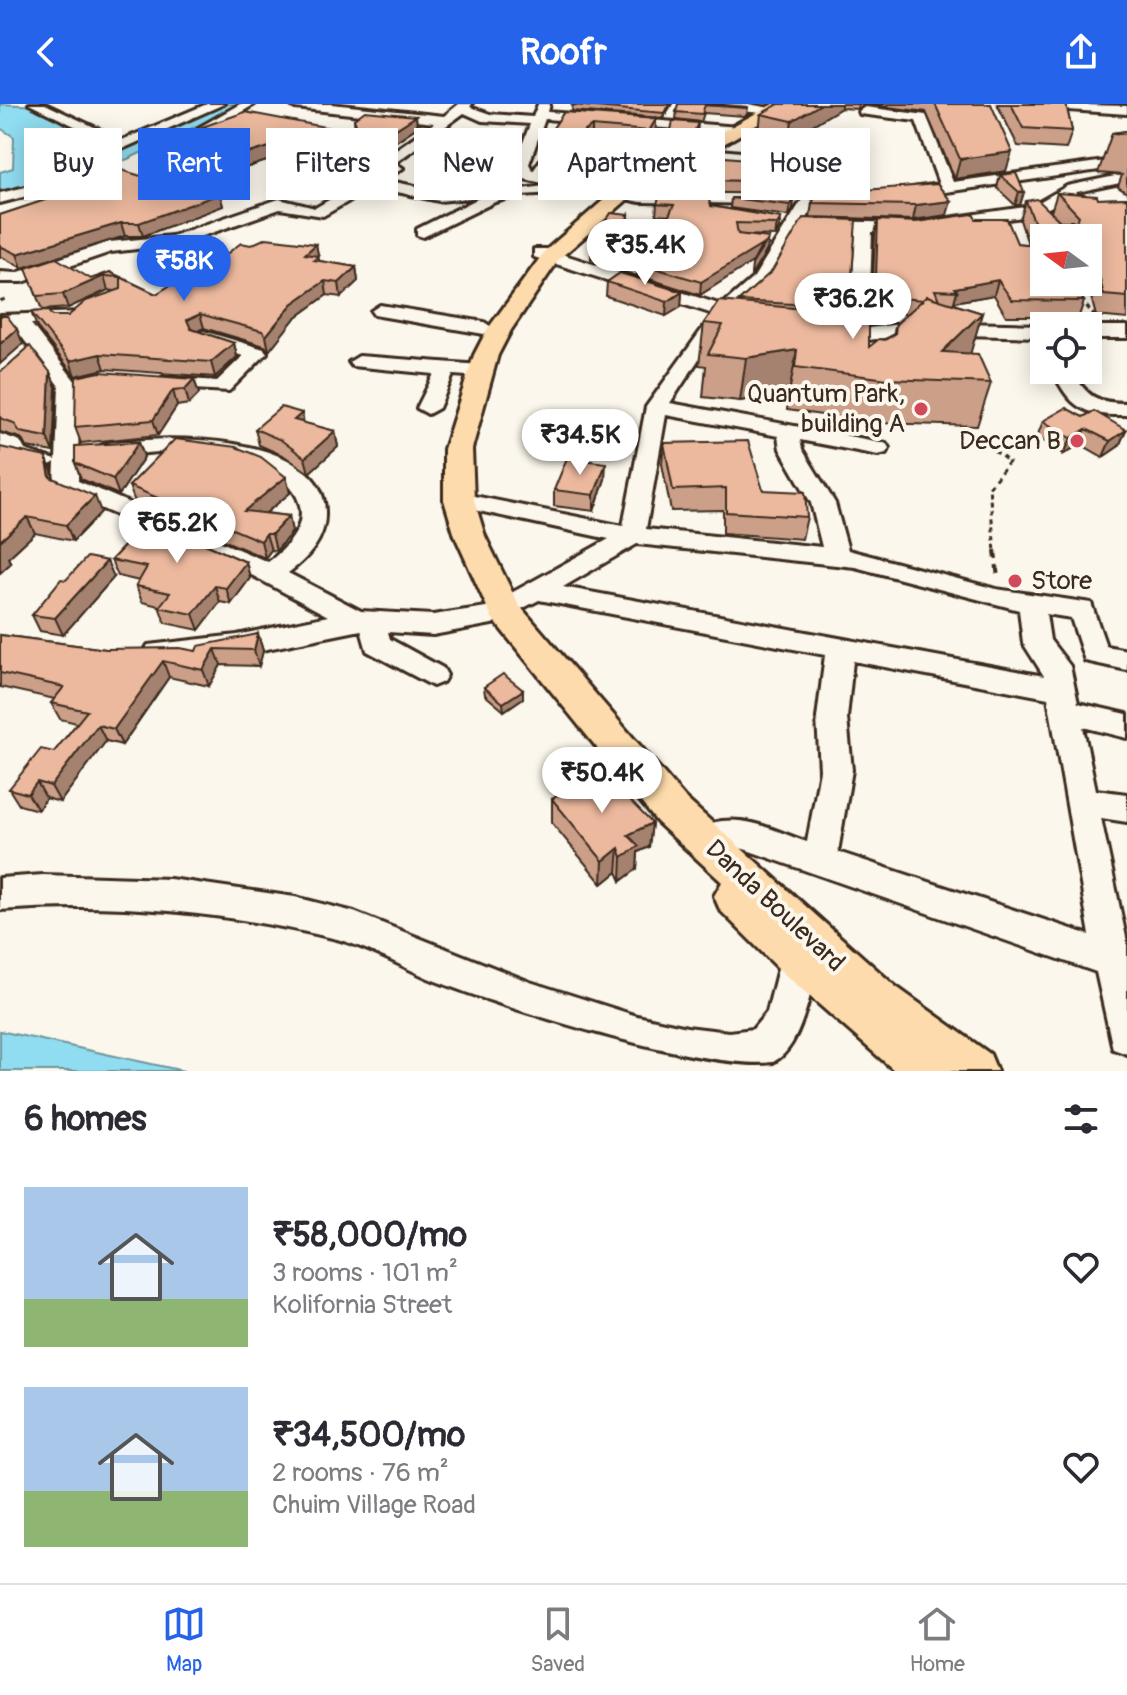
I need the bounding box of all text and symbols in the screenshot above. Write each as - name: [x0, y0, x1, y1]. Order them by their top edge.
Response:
- icon: back: [24, 30, 68, 74]
- text: Roofr: [520, 30, 607, 75]
- icon: share: [1059, 30, 1103, 74]
- chip: Buy: [24, 128, 122, 200]
- chip: Rent: [138, 128, 250, 200]
- chip: Filters: [266, 128, 398, 200]
- chip: New: [414, 128, 522, 200]
- chip: Apartment: [538, 128, 725, 200]
- chip: House: [741, 128, 870, 200]
- pin: ₹35.4K: [580, 219, 710, 287]
- north arrow: [1030, 224, 1102, 296]
- map controls: [1030, 224, 1102, 384]
- text: ₹35.4K: [605, 229, 685, 261]
- pin: ₹58K: [137, 235, 231, 303]
- text: ₹58K: [155, 245, 213, 277]
- pin: ₹36.2K: [788, 273, 918, 341]
- text: ₹36.2K: [812, 283, 894, 315]
- button: locate: [1030, 312, 1102, 384]
- place label: Quantum Park, building A: [747, 378, 905, 440]
- marker: Quantum Park, building A: [912, 400, 930, 418]
- pin: ₹34.5K: [515, 409, 645, 477]
- text: ₹34.5K: [540, 419, 620, 451]
- place label: Deccan B: [959, 425, 1061, 457]
- marker: Deccan B: [1068, 432, 1086, 450]
- pin: ₹65.2K: [112, 497, 242, 565]
- text: ₹65.2K: [137, 507, 217, 539]
- place label: Store: [1031, 565, 1092, 597]
- marker: Store: [1006, 572, 1024, 590]
- pin: ₹50.4K: [537, 747, 667, 815]
- text: ₹50.4K: [560, 757, 644, 789]
- street label: Danda Boulevard: [699, 833, 851, 979]
- icon: filters: [1059, 1097, 1103, 1141]
- text: 6 homes: [24, 1098, 147, 1141]
- text: ₹58,000/mo: [272, 1214, 467, 1257]
- icon: home: [88, 1219, 184, 1315]
- icon: heart: [1059, 1245, 1103, 1289]
- text: 3 rooms · 101 m²: [272, 1257, 458, 1289]
- text: Kolifornia Street: [272, 1289, 452, 1321]
- text: ₹34,500/mo: [272, 1414, 465, 1457]
- icon: home: [88, 1419, 184, 1515]
- icon: heart: [1059, 1445, 1103, 1489]
- text: 2 rooms · 76 m²: [272, 1457, 449, 1489]
- text: Chuim Village Road: [272, 1489, 476, 1521]
- tab: Map: [162, 1602, 206, 1678]
- tab: Saved: [530, 1602, 585, 1678]
- tab: Home: [909, 1602, 965, 1678]

